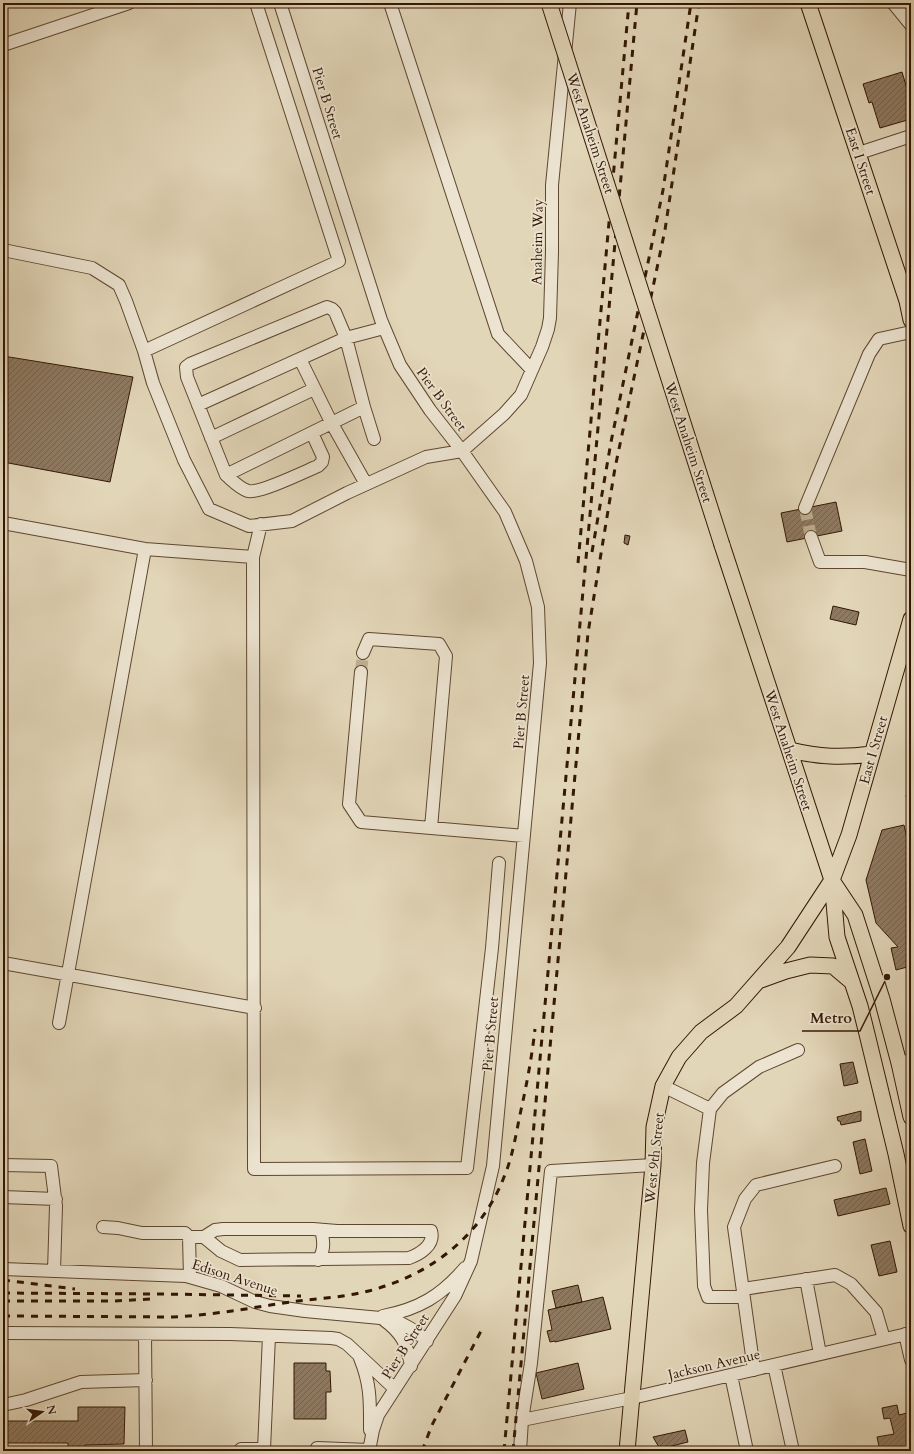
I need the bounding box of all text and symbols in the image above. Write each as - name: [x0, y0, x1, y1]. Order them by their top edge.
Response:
- street label: Pier B Street: [308, 65, 348, 142]
- street label: West Anaheim Street: [562, 69, 619, 197]
- street label: East I Street: [841, 125, 881, 198]
- street label: Anaheim Way: [527, 198, 548, 285]
- street label: Pier B Street: [412, 364, 471, 435]
- street label: West Anaheim Street: [660, 378, 717, 506]
- street label: Pier B Street: [509, 674, 534, 750]
- street label: West Anaheim Street: [760, 686, 817, 814]
- street label: East I Street: [855, 713, 892, 786]
- street label: Pier B Street: [478, 996, 503, 1072]
- callout: Metro: [802, 1004, 860, 1031]
- text: Metro: [810, 1008, 852, 1028]
- street label: West 9th Street: [640, 1111, 669, 1205]
- street label: Edison Avenue: [189, 1255, 280, 1300]
- street label: Pier B Street: [377, 1309, 434, 1383]
- street label: Jackson Avenue: [664, 1345, 762, 1385]
- north arrow: [22, 1392, 62, 1432]
- text: N: [43, 1404, 60, 1417]

